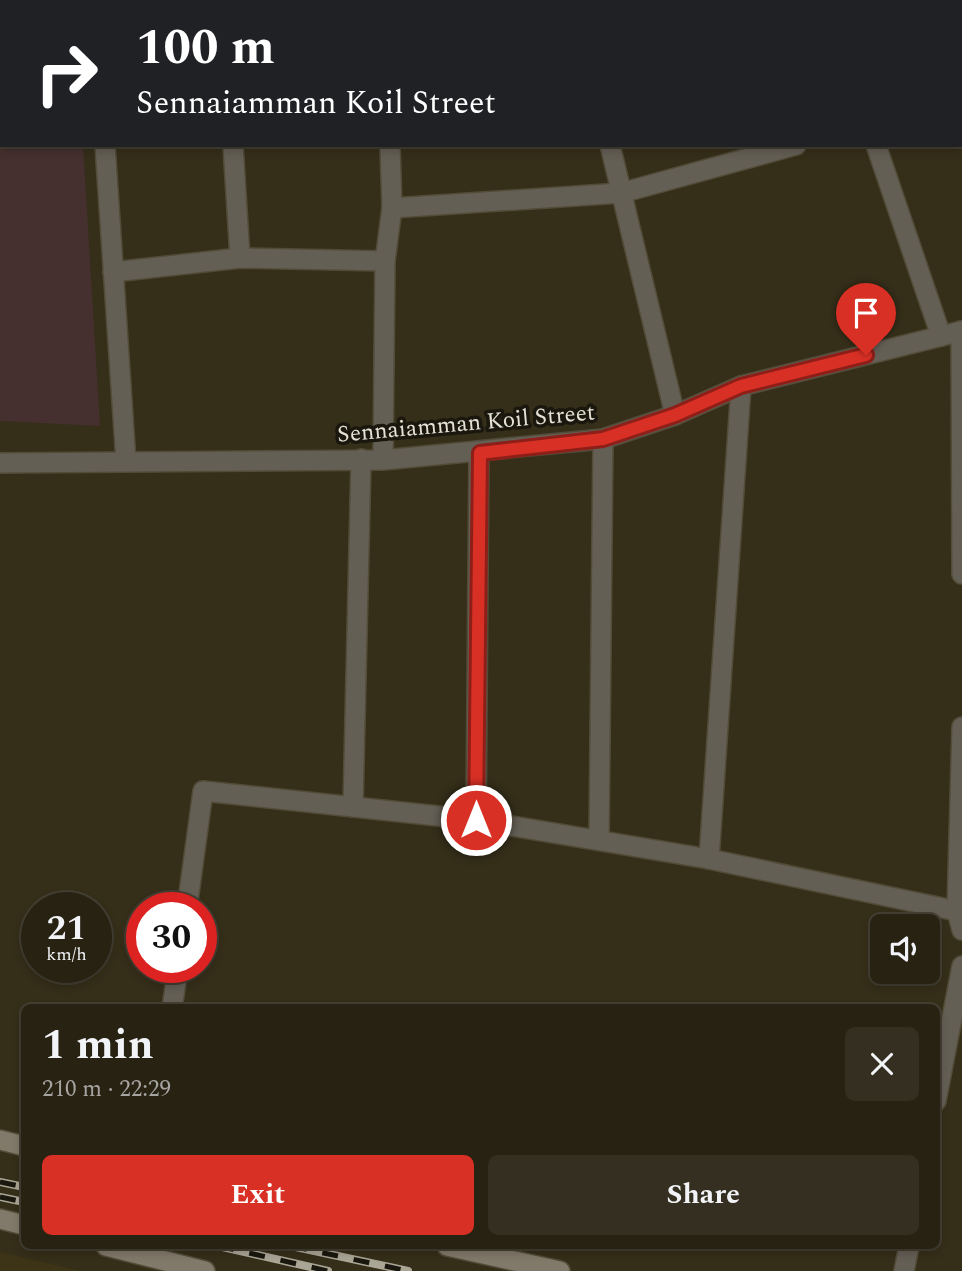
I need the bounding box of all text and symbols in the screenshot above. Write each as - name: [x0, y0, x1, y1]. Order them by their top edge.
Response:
- text: 100 m: [136, 11, 275, 86]
- icon: right: [21, 28, 112, 119]
- text: Sennaiamman Koil Street: [136, 79, 496, 128]
- pin: [836, 283, 896, 355]
- icon: arrive: [847, 294, 885, 332]
- street label: Sennaiamman Koil Street: [336, 395, 596, 453]
- position arrow: [439, 783, 513, 857]
- speed limit sign: 30: [126, 892, 217, 983]
- text: 21: [47, 902, 86, 955]
- map controls: [870, 914, 940, 984]
- button: sound: [870, 914, 940, 984]
- text: km/h: [46, 941, 87, 968]
- text: 1 min: [42, 1014, 154, 1077]
- button: close: [845, 1027, 919, 1101]
- text: 210 m · 22:29: [42, 1072, 171, 1107]
- button: Exit: [42, 1155, 474, 1235]
- button: Share: [488, 1155, 919, 1235]

